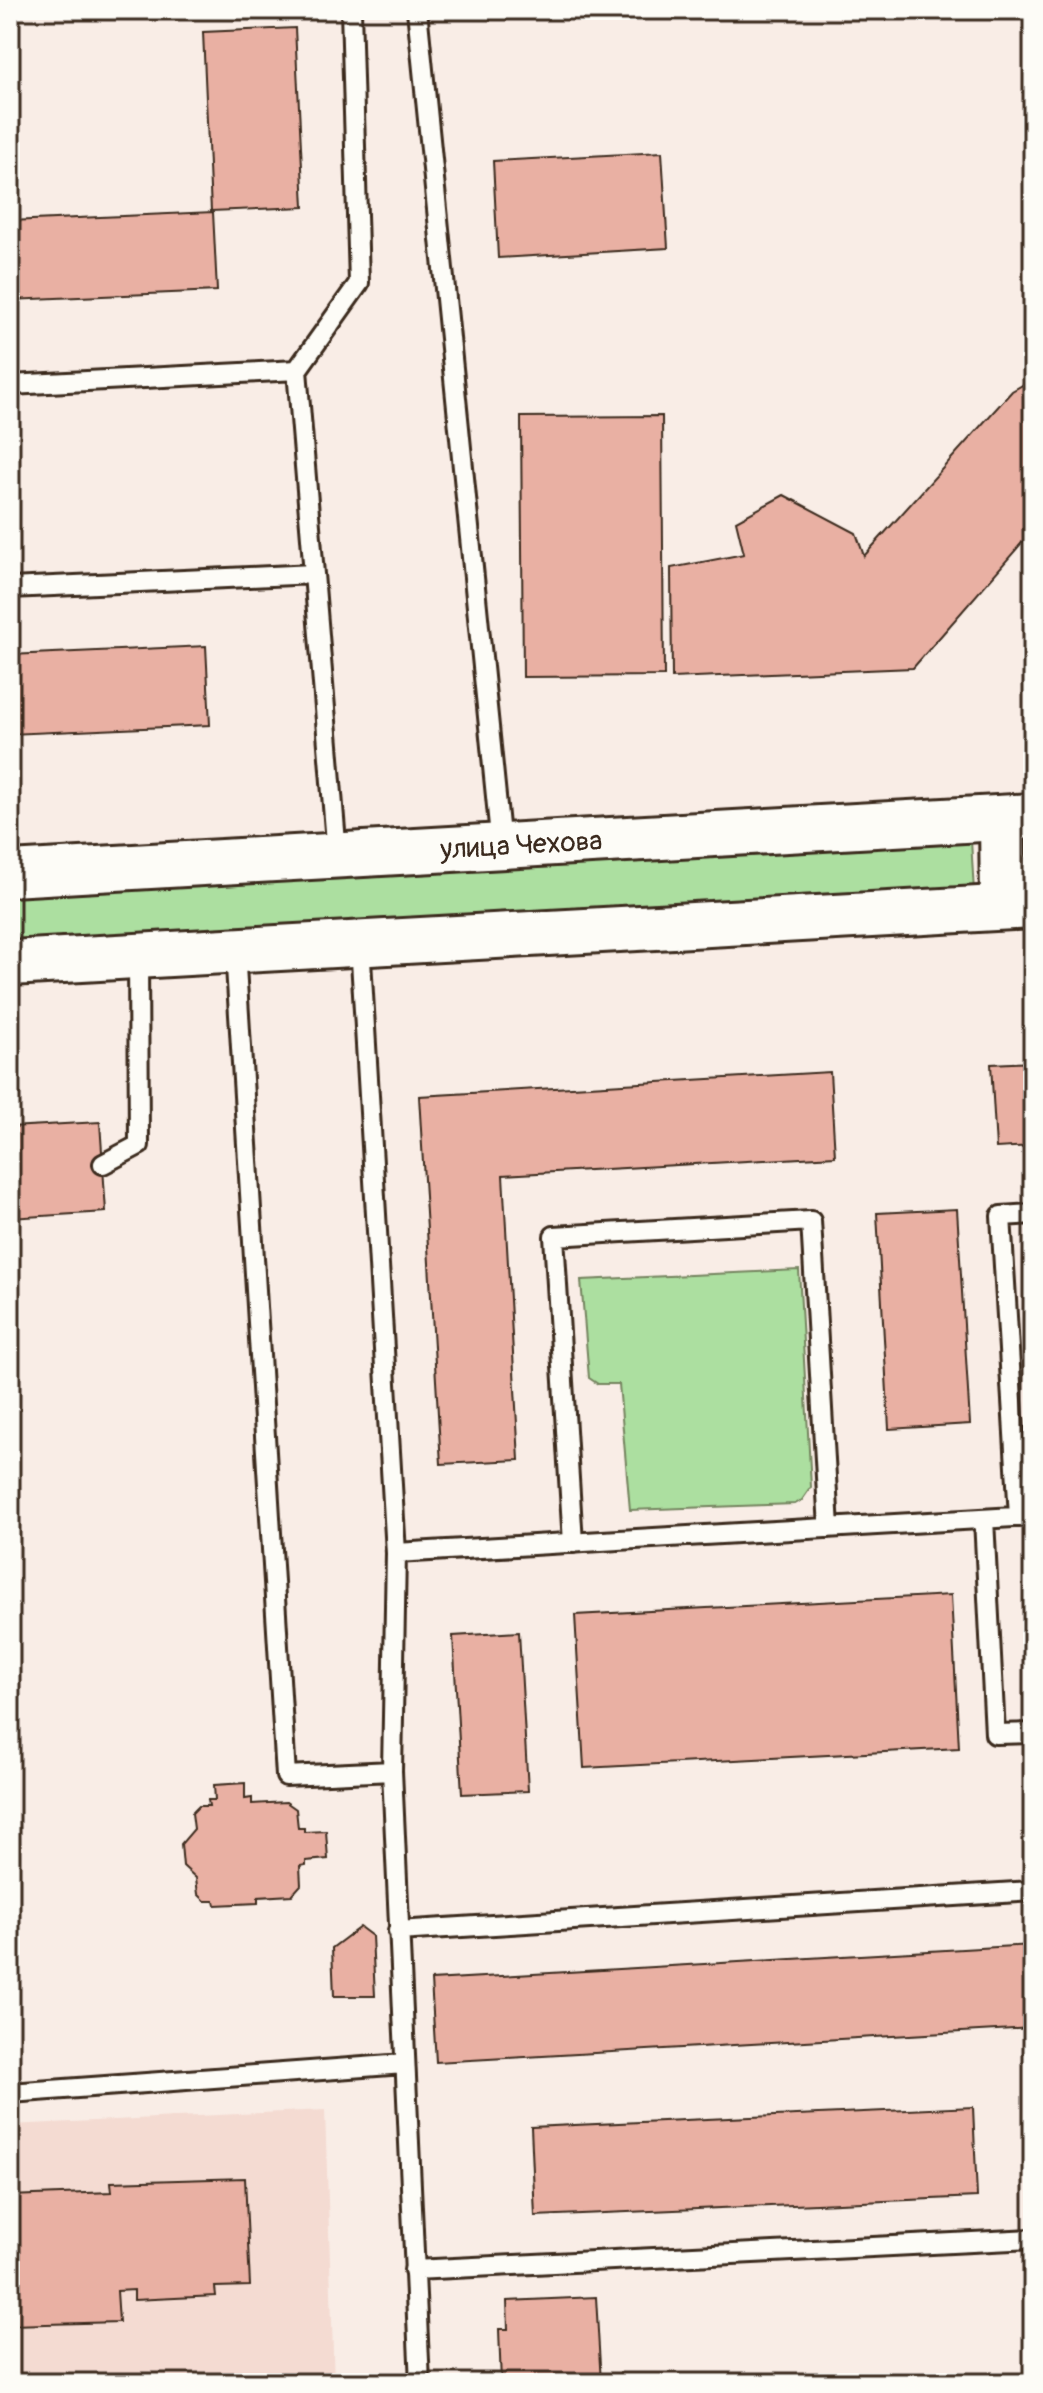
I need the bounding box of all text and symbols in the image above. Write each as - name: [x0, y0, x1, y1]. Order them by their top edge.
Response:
- street label: улица Чехова: [438, 823, 603, 867]

